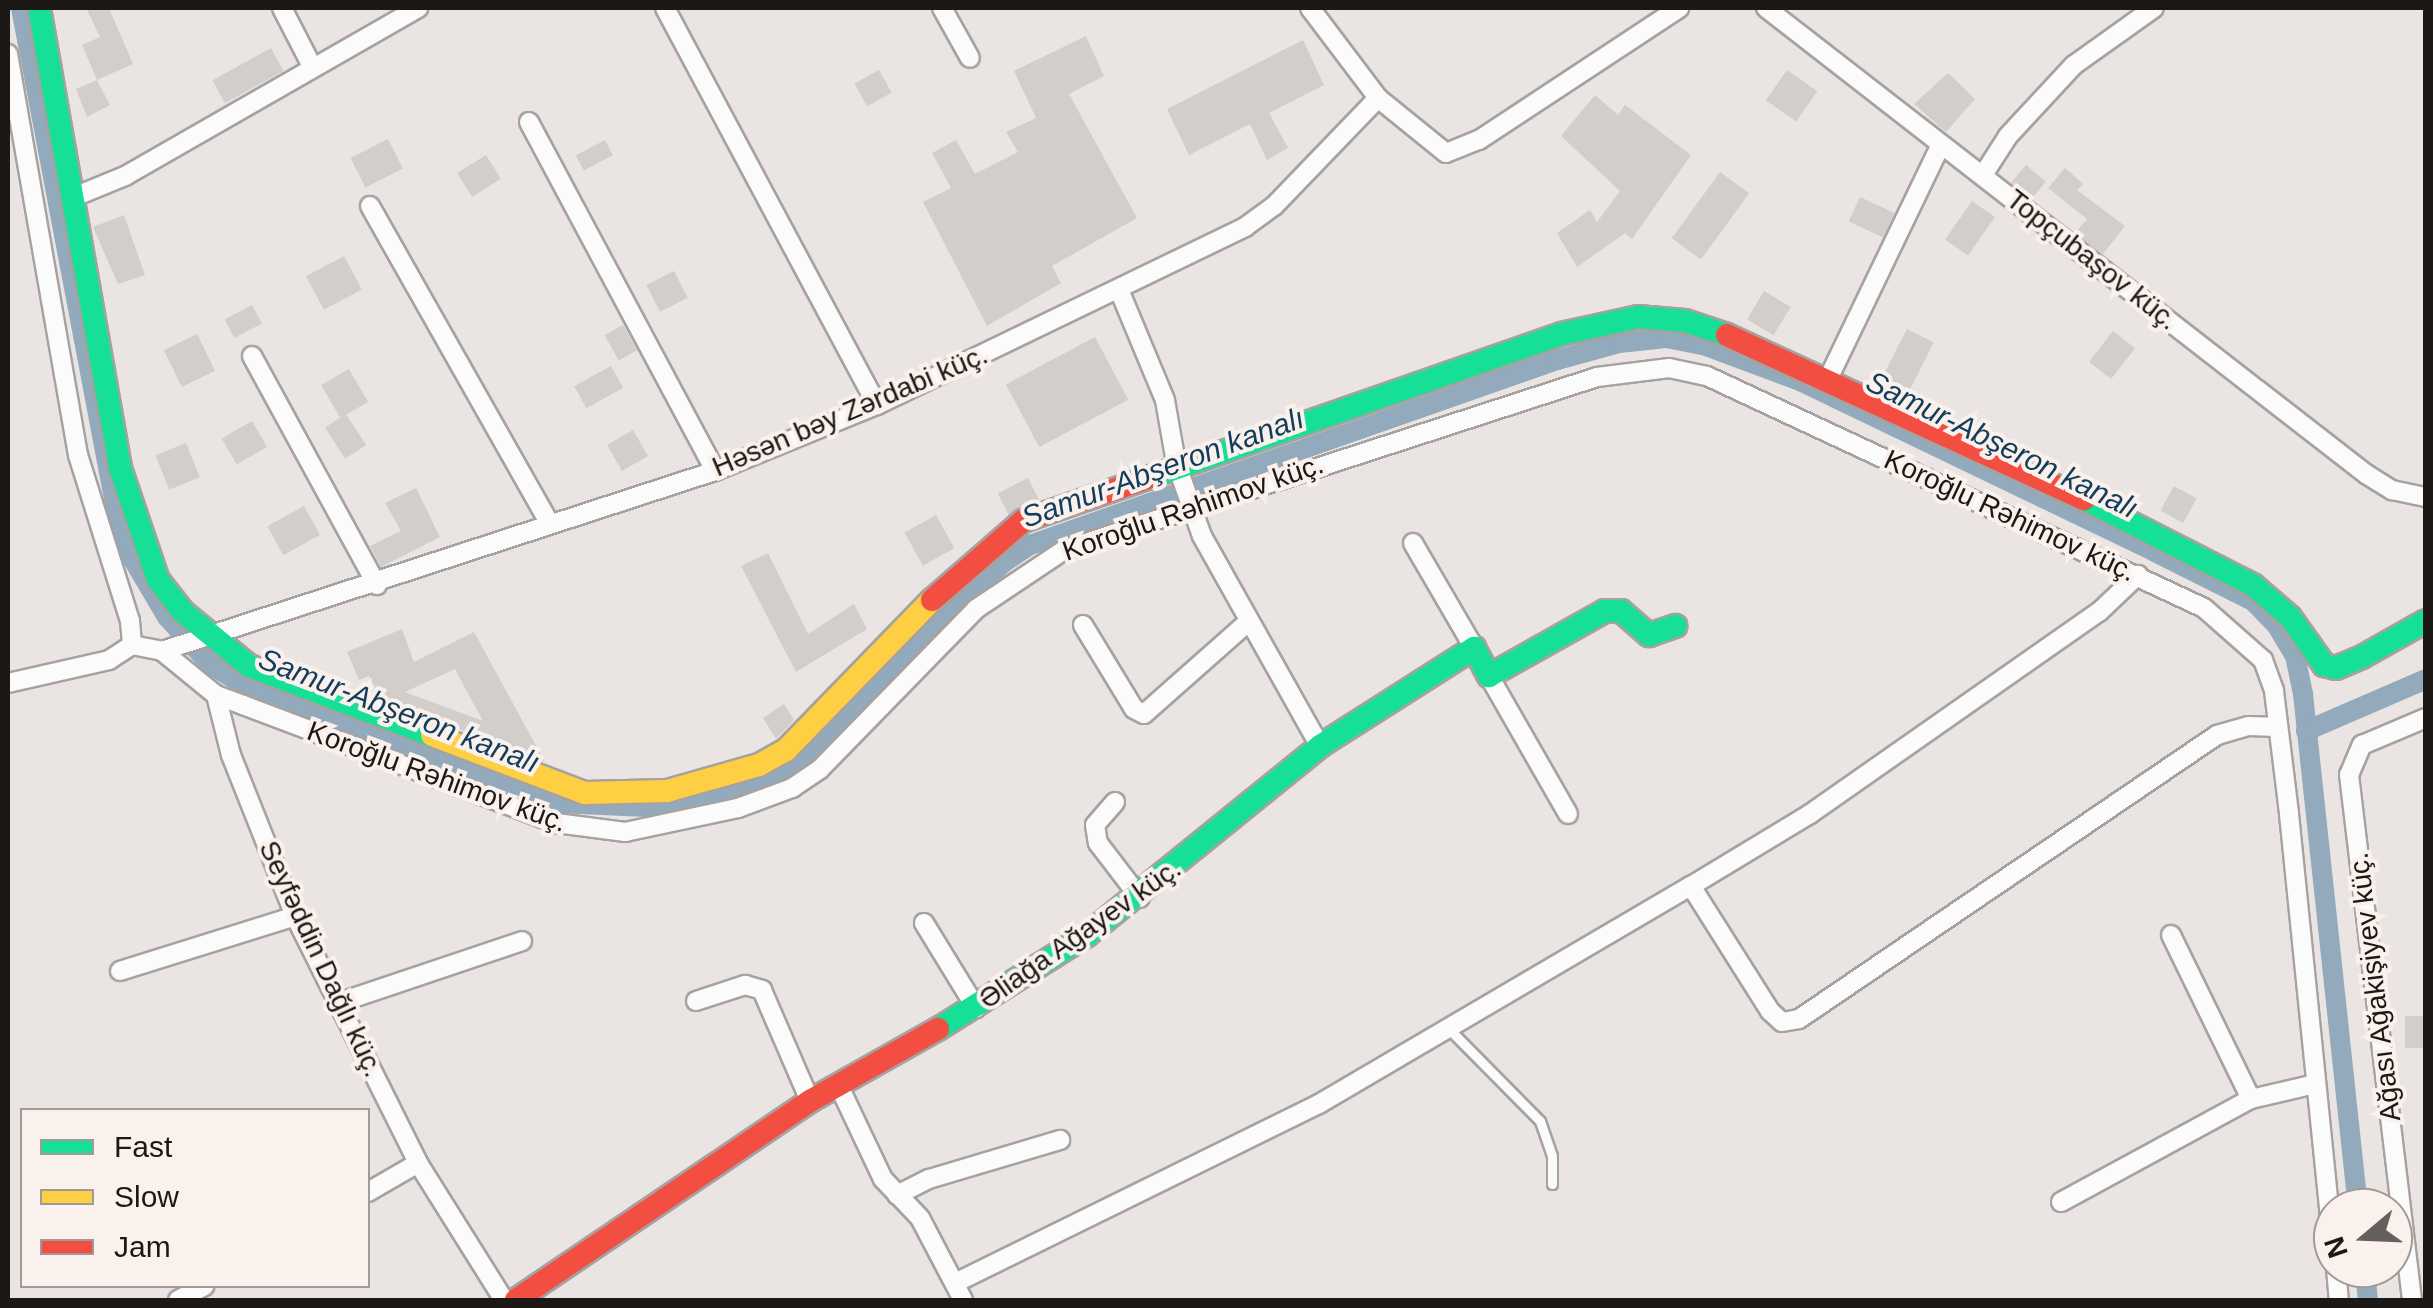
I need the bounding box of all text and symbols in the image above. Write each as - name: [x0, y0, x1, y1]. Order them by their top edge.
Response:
- street label: Topçubaşov küç.: [1999, 183, 2185, 337]
- street label: Həsən bəy Zərdabi küç.: [707, 338, 993, 484]
- water label: Samur-Abşeron kanalı: [1860, 364, 2144, 526]
- water label: Samur-Abşeron kanalı: [1017, 400, 1309, 536]
- street label: Koroğlu Rəhimov küç.: [1879, 443, 2141, 589]
- street label: Koroğlu Rəhimov küç.: [1058, 448, 1328, 568]
- water label: Samur-Abşeron kanalı: [253, 641, 545, 781]
- street label: Koroğlu Rəhimov küç.: [303, 714, 571, 840]
- street label: Seyfəddin Dağlı küç.: [252, 836, 390, 1082]
- street label: Ağası Ağakişiyev küç.: [2342, 850, 2408, 1124]
- street label: Əliağa Ağayev küç.: [972, 851, 1188, 1017]
- legend: [20, 1108, 370, 1288]
- text: Fast: [114, 1130, 172, 1163]
- text: Slow: [114, 1180, 179, 1213]
- north arrow: [2313, 1188, 2413, 1288]
- text: Jam: [114, 1230, 171, 1263]
- text: N: [2318, 1233, 2354, 1262]

